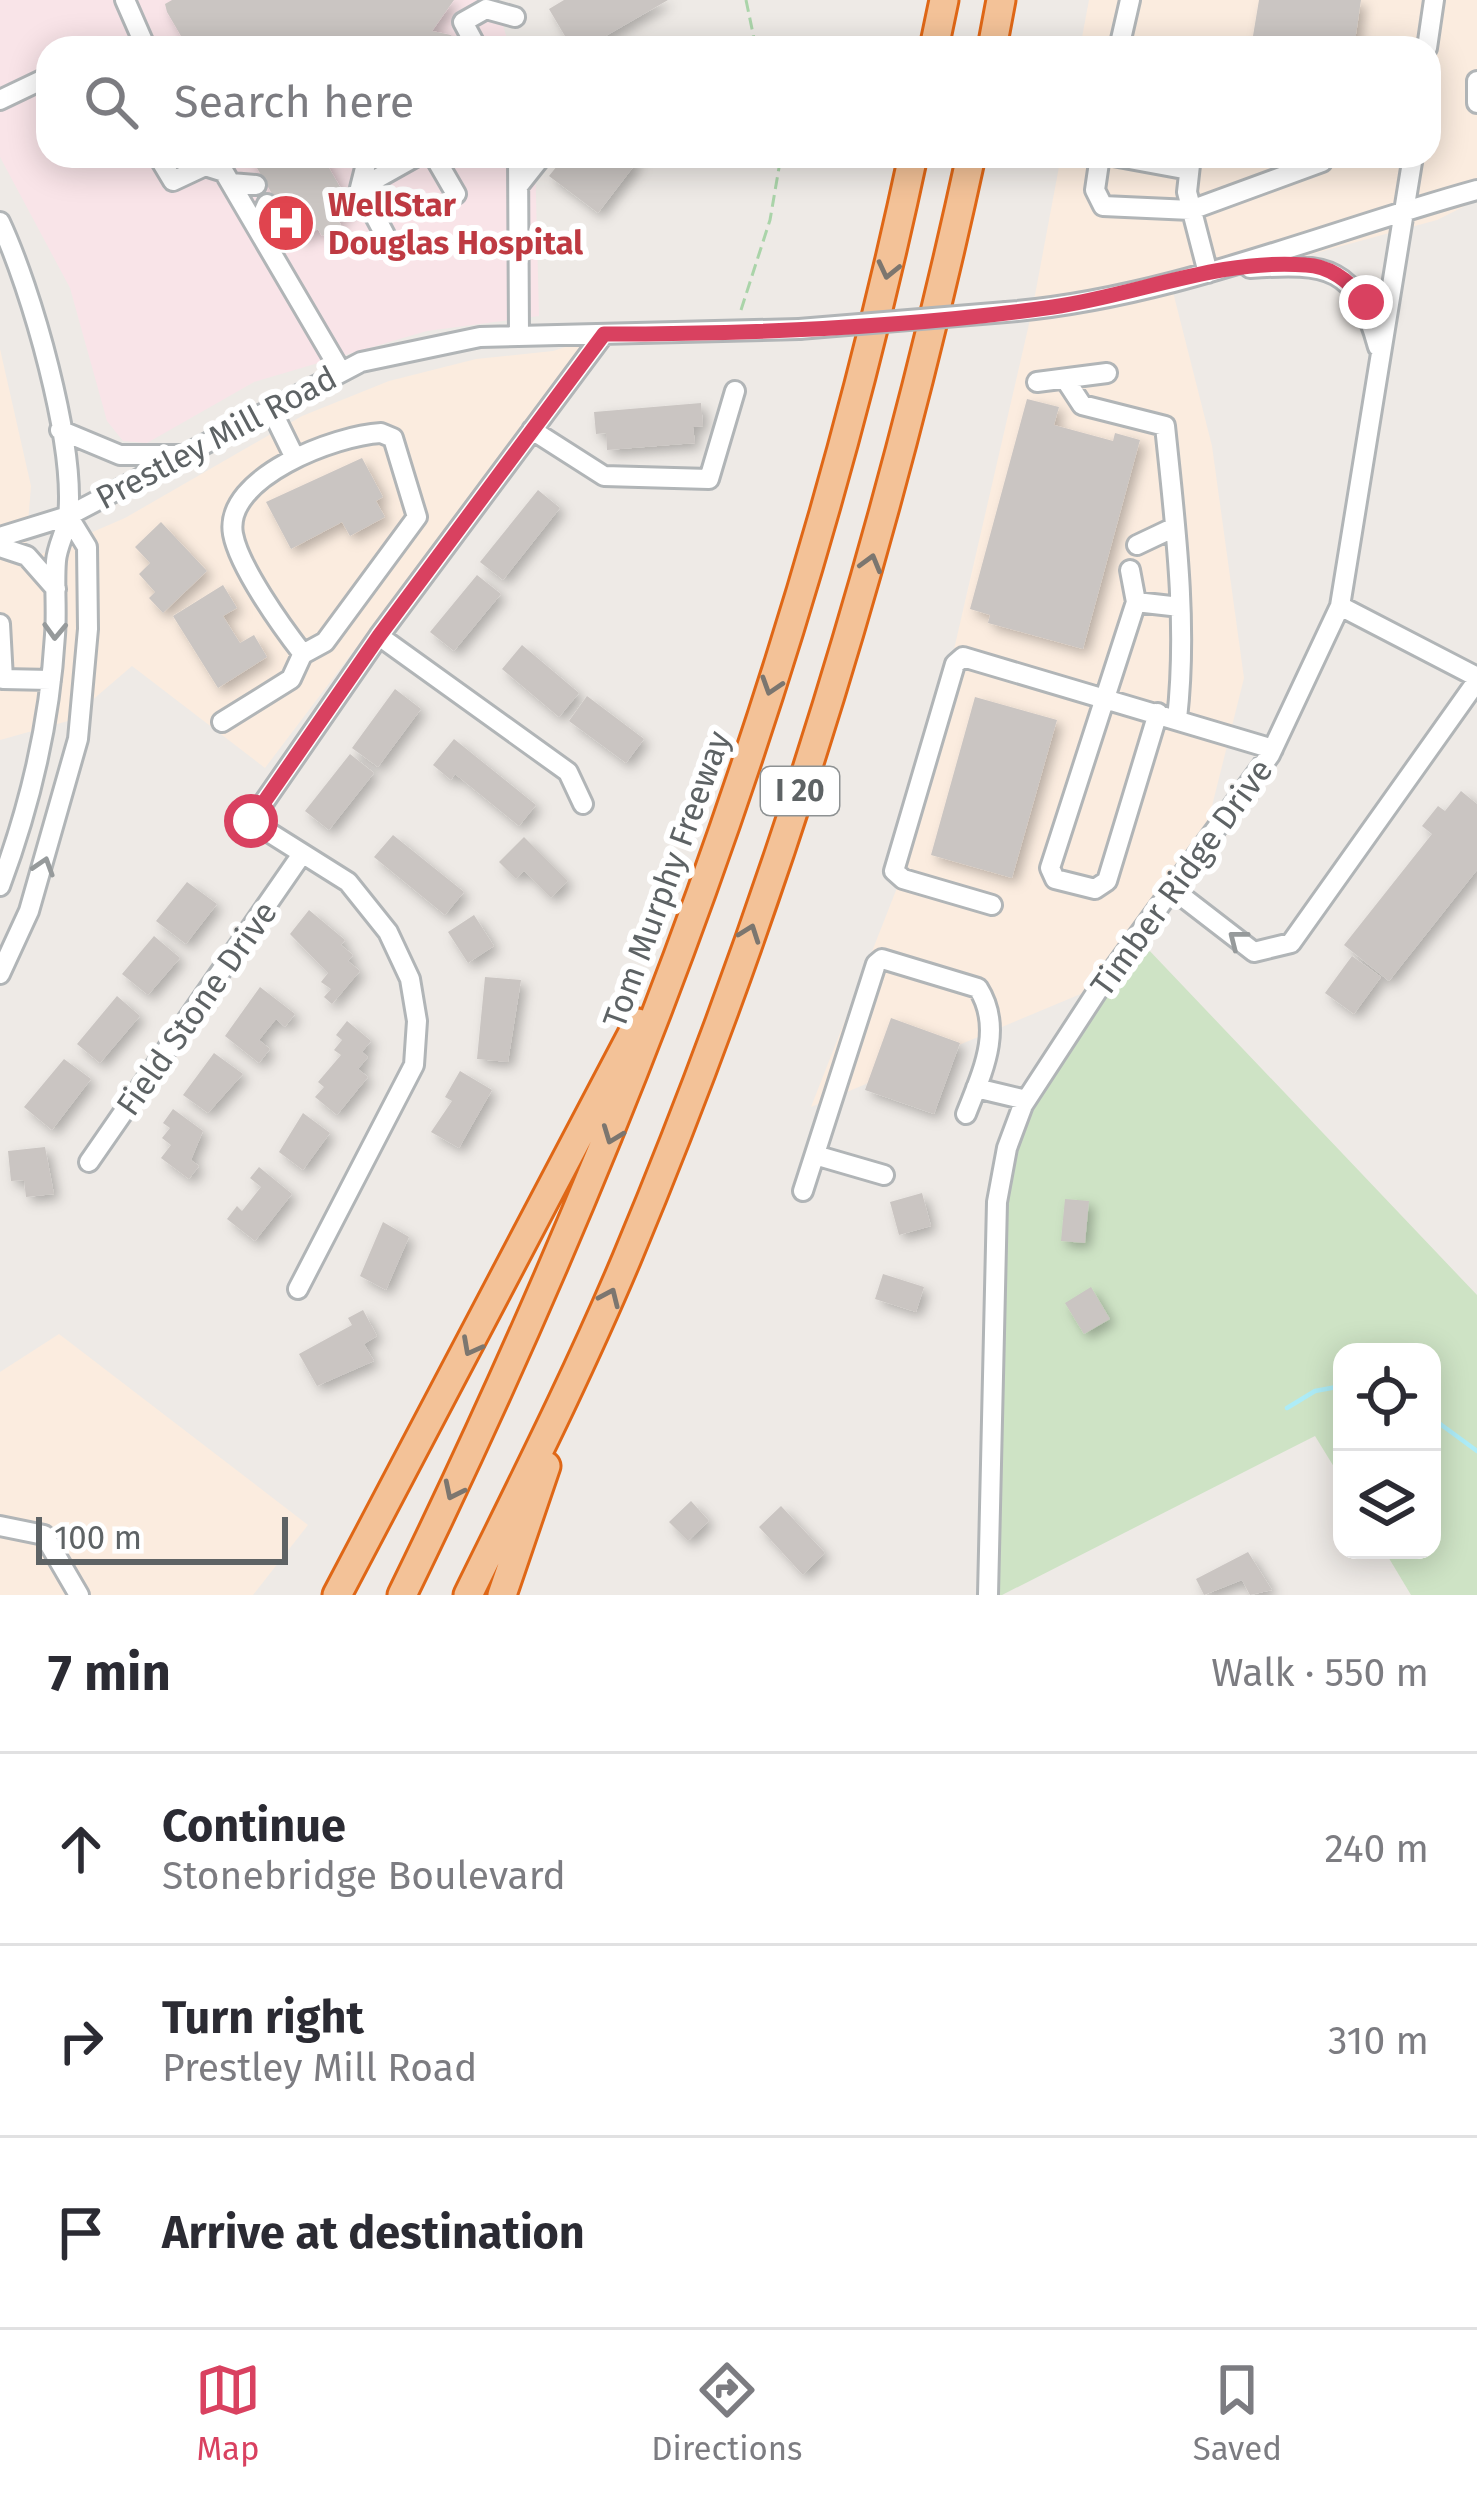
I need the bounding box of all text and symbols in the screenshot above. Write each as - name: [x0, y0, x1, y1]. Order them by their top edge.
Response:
- search box: [36, 36, 1441, 168]
- icon: search: [78, 69, 144, 135]
- text: Search here: [174, 75, 414, 129]
- place label: WellStar Douglas Hospital: [328, 185, 583, 263]
- hospital icon: WellStar Douglas Hospital: [255, 192, 317, 254]
- one-way arrow: [876, 260, 901, 280]
- route end: [1339, 275, 1393, 329]
- street label: Prestley Mill Road: [89, 358, 344, 518]
- one-way arrow: [856, 553, 881, 573]
- one-way arrow: [42, 622, 68, 641]
- one-way arrow: [761, 675, 786, 696]
- street label: Tom Murphy Freeway: [595, 726, 739, 1033]
- street label: Timber Ridge Drive: [1082, 751, 1281, 1004]
- road number: I 20: [761, 767, 839, 815]
- route start: [224, 794, 278, 848]
- one-way arrow: [29, 856, 54, 877]
- street label: Field Stone Drive: [108, 894, 286, 1123]
- one-way arrow: [736, 924, 761, 945]
- one-way arrow: [1229, 932, 1251, 953]
- one-way arrow: [601, 1123, 626, 1144]
- one-way arrow: [595, 1288, 619, 1309]
- one-way arrow: [462, 1335, 485, 1356]
- map controls: [1333, 1343, 1441, 1559]
- button: locate: [1333, 1343, 1441, 1451]
- button: layers: [1333, 1451, 1441, 1559]
- one-way arrow: [444, 1479, 467, 1500]
- scale bar: [36, 1511, 288, 1564]
- text: 100 m: [54, 1518, 142, 1558]
- text: 7 min: [48, 1642, 171, 1704]
- text: Walk · 550 m: [1211, 1650, 1429, 1696]
- text: Continue: [162, 1799, 346, 1853]
- icon: ahead: [48, 1816, 114, 1882]
- text: 240 m: [1324, 1826, 1429, 1872]
- text: Stonebridge Boulevard: [162, 1853, 566, 1899]
- text: Turn right: [162, 1991, 364, 2045]
- icon: right: [48, 2008, 114, 2074]
- text: 310 m: [1328, 2018, 1429, 2064]
- text: Prestley Mill Road: [162, 2045, 477, 2091]
- icon: arrive: [48, 2200, 114, 2266]
- text: Arrive at destination: [162, 2206, 585, 2260]
- tab: Map: [195, 2357, 261, 2469]
- tab: Directions: [651, 2357, 803, 2469]
- tab: Saved: [1193, 2357, 1282, 2469]

